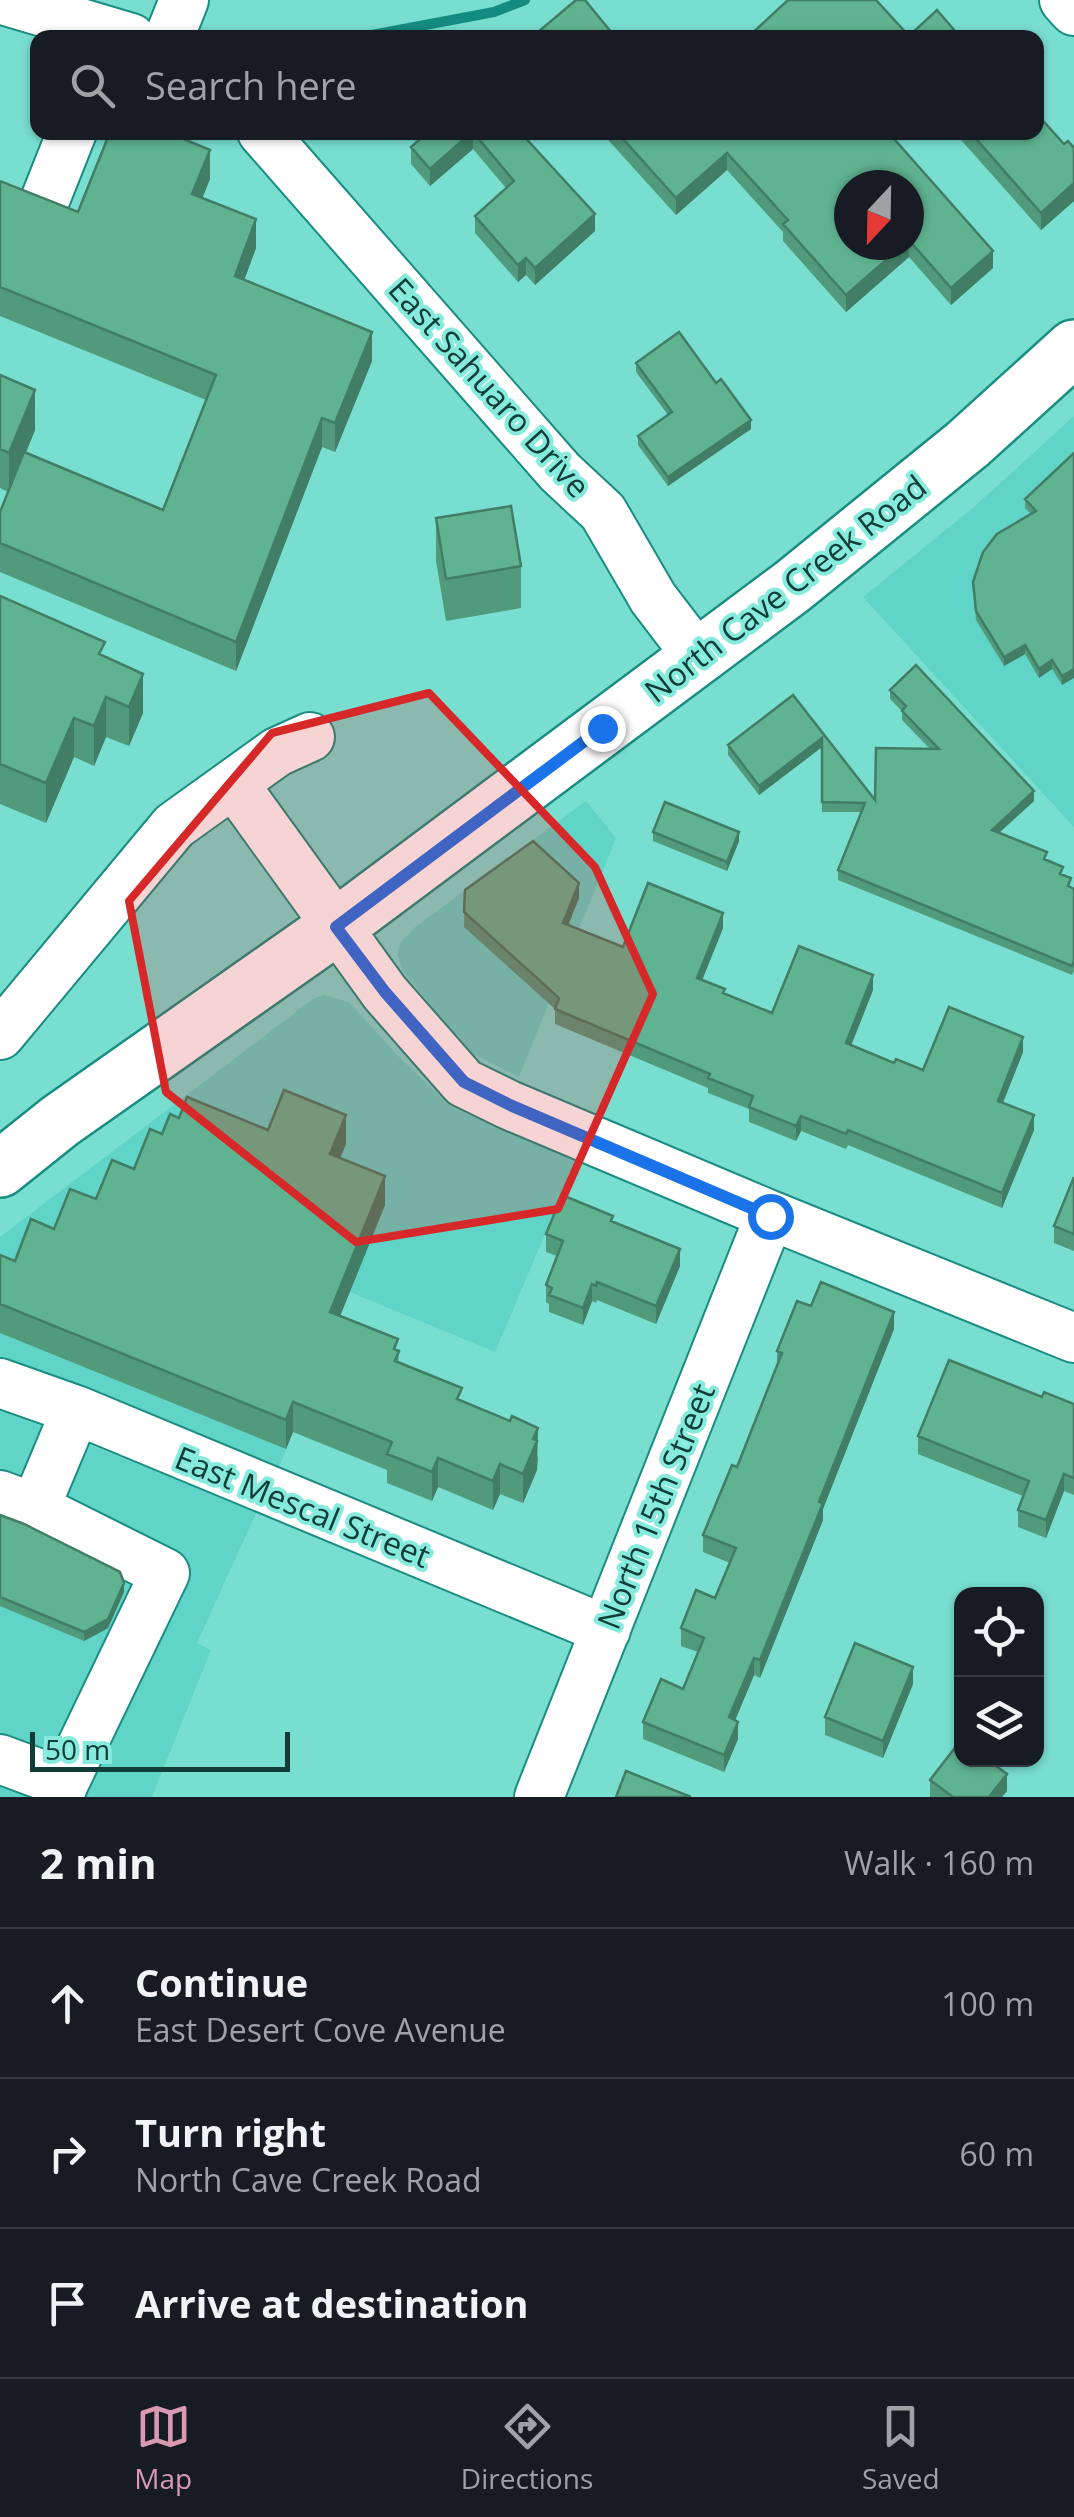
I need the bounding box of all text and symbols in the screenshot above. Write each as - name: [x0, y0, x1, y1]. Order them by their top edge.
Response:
- search box: [30, 30, 1044, 140]
- icon: search: [65, 58, 120, 113]
- text: Search here: [145, 59, 357, 111]
- north arrow: [834, 170, 924, 260]
- street label: East Sahuaro Drive: [380, 268, 600, 506]
- street label: North Cave Creek Road: [635, 464, 935, 712]
- route end: [580, 706, 626, 752]
- route start: [748, 1194, 794, 1240]
- street label: North 15th Street: [586, 1377, 724, 1635]
- street label: East Mescal Street: [169, 1435, 437, 1577]
- map controls: [954, 1587, 1044, 1767]
- button: locate: [954, 1587, 1044, 1677]
- button: layers: [954, 1677, 1044, 1767]
- scale bar: [30, 1727, 290, 1772]
- text: 50 m: [45, 1730, 110, 1768]
- text: 2 min: [40, 1834, 157, 1891]
- text: Walk · 160 m: [844, 1841, 1034, 1884]
- text: Continue: [135, 1956, 308, 2008]
- icon: ahead: [40, 1976, 95, 2031]
- text: 100 m: [941, 1982, 1034, 2025]
- text: East Desert Cove Avenue: [135, 2008, 506, 2051]
- text: Turn right: [135, 2106, 326, 2158]
- icon: right: [40, 2126, 95, 2181]
- text: 60 m: [959, 2132, 1034, 2175]
- text: North Cave Creek Road: [135, 2158, 482, 2201]
- icon: arrive: [40, 2276, 95, 2331]
- text: Arrive at destination: [135, 2277, 529, 2329]
- tab: Map: [134, 2399, 192, 2497]
- tab: Directions: [461, 2399, 593, 2497]
- tab: Saved: [862, 2399, 940, 2497]

